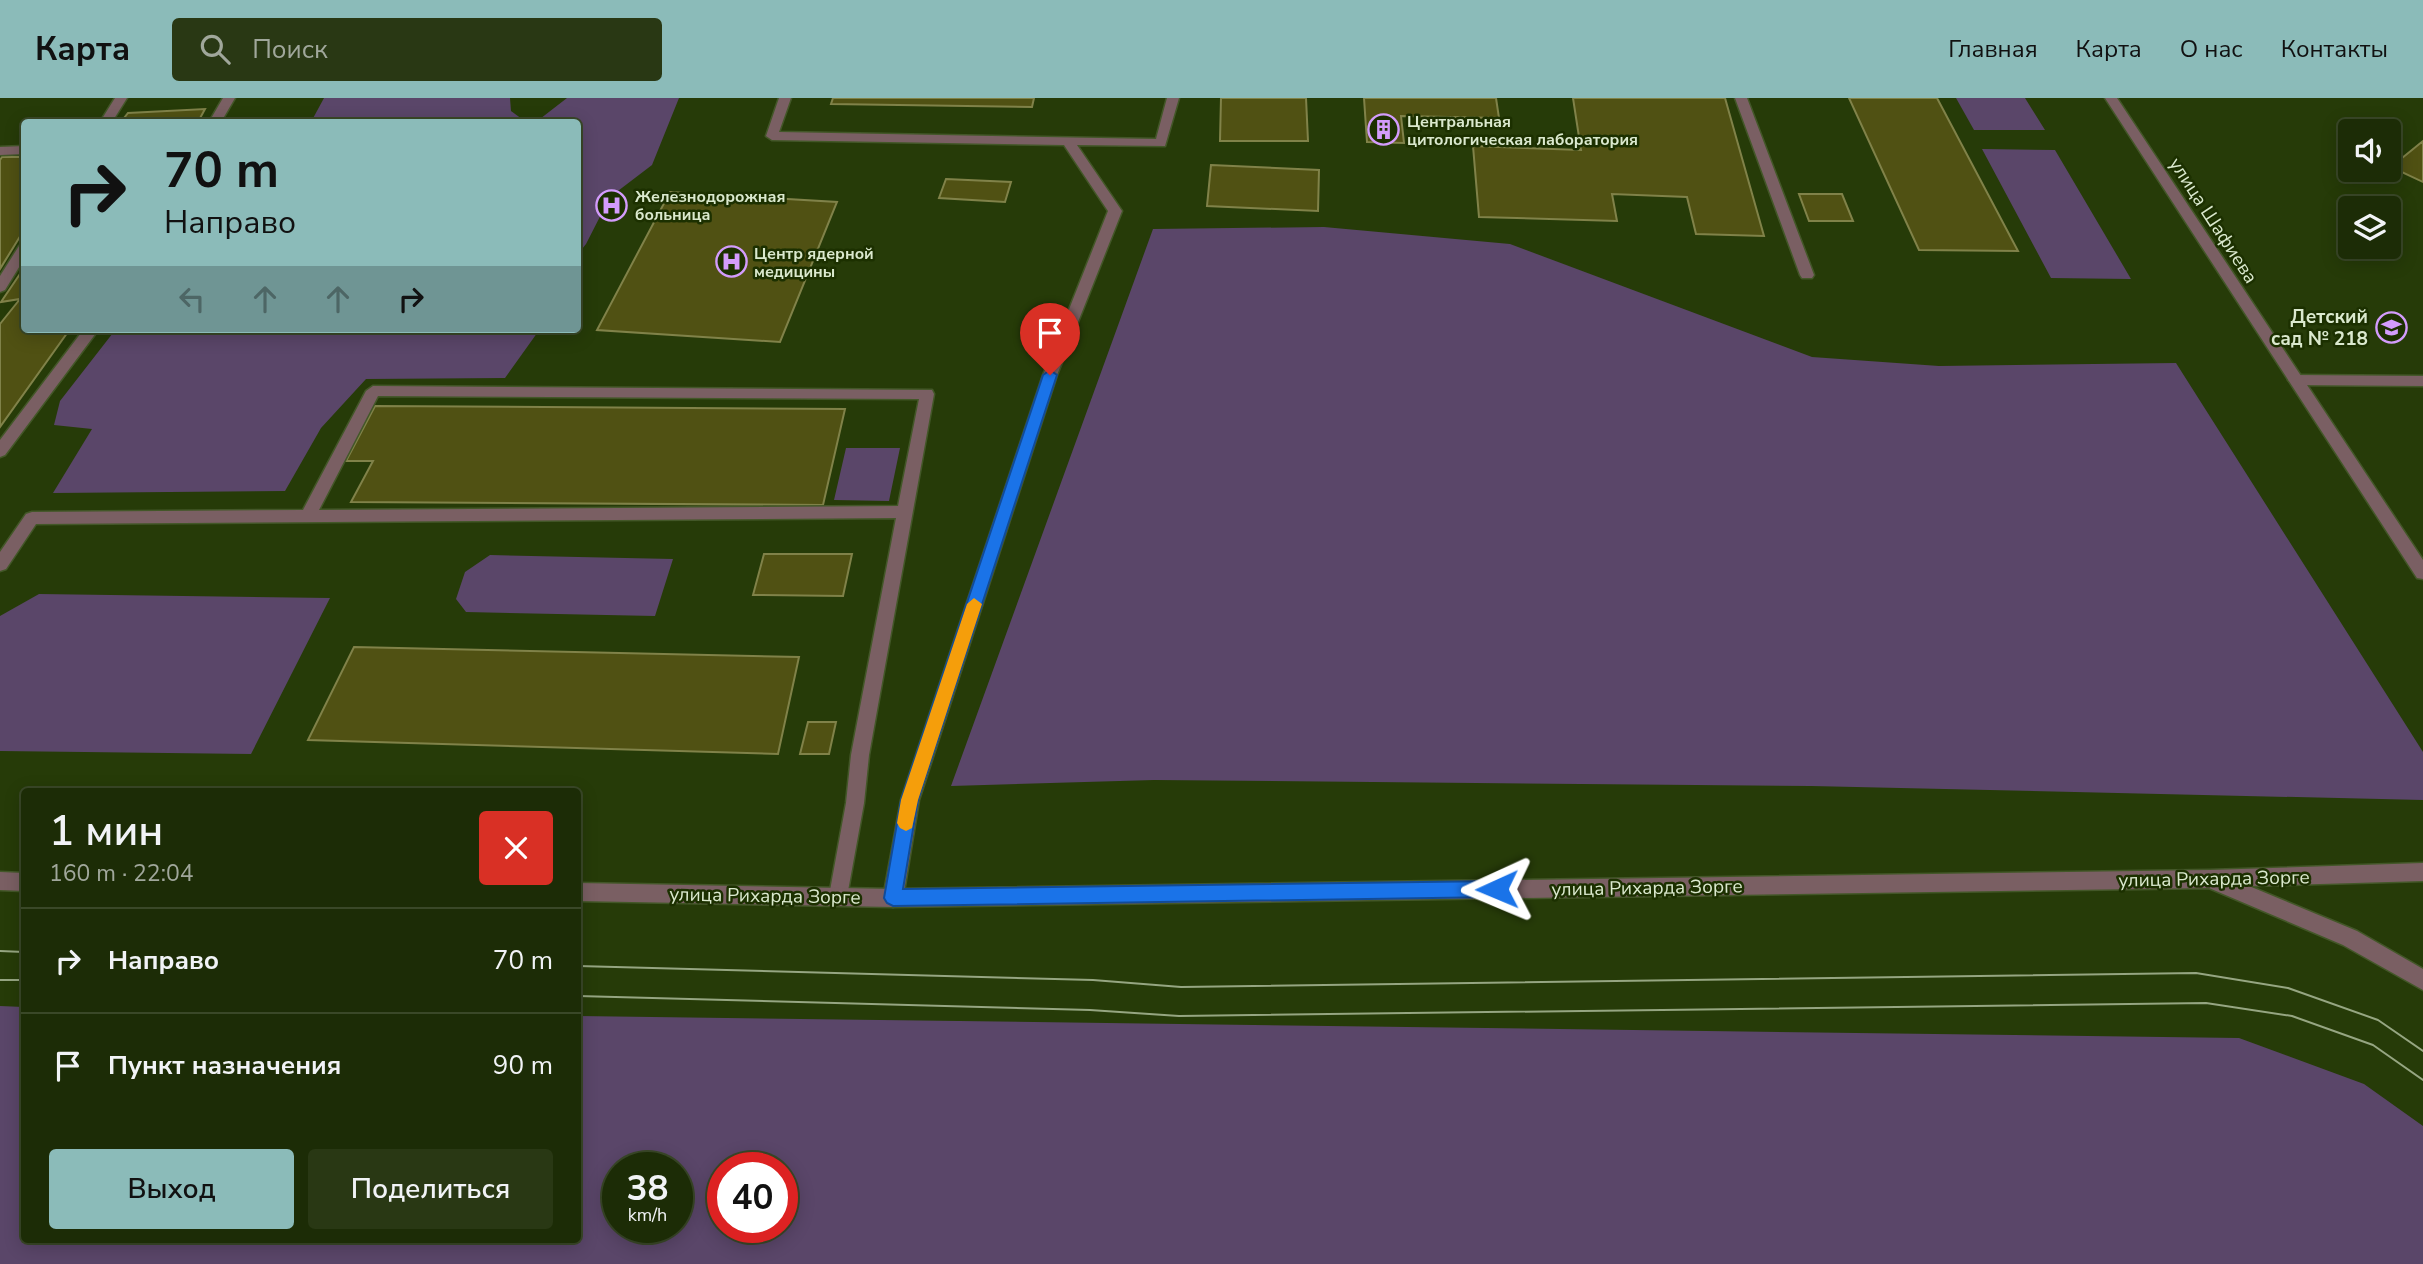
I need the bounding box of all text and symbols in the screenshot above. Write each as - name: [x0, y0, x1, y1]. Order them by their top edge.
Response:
- search box: [172, 18, 662, 81]
- text: Карта: [35, 27, 130, 72]
- icon: search: [196, 30, 234, 68]
- text: Поиск: [252, 32, 328, 67]
- text: Главная: [1948, 33, 2038, 65]
- text: Карта: [2076, 33, 2142, 65]
- text: О нас: [2180, 33, 2243, 65]
- text: Контакты: [2281, 33, 2388, 65]
- place label: Центральная цитологическая лаборатория: [1407, 111, 1638, 151]
- building icon: Центральная цитологическая лаборатория: [1367, 113, 1401, 147]
- map controls: [2338, 119, 2401, 259]
- button: sound: [2338, 119, 2401, 182]
- text: 70 m: [164, 137, 279, 204]
- icon: right: [49, 147, 140, 238]
- street label: улица Шафиева: [2163, 153, 2264, 289]
- place label: Железнодорожная больница: [635, 186, 785, 226]
- hospital icon: Железнодорожная больница: [595, 188, 629, 222]
- button: layers: [2338, 196, 2401, 259]
- text: Направо: [164, 201, 296, 244]
- place label: Центр ядерной медицины: [754, 243, 874, 283]
- hospital icon: Центр ядерной медицины: [714, 245, 748, 279]
- icon: left: [173, 280, 211, 318]
- icon: ahead: [246, 280, 284, 318]
- icon: ahead: [319, 280, 357, 318]
- icon: right: [392, 280, 430, 318]
- pin: [1020, 303, 1080, 375]
- place label: Детский сад № 218: [2271, 304, 2368, 352]
- school or university icon: Детский сад № 218: [2374, 310, 2408, 344]
- icon: arrive: [1031, 314, 1069, 352]
- text: 1 мин: [49, 803, 163, 860]
- button: close: [479, 811, 553, 885]
- position arrow: [1460, 852, 1534, 926]
- text: 160 m · 22:04: [49, 858, 194, 889]
- street label: улица Рихарда Зорге: [2118, 864, 2310, 894]
- street label: улица Рихарда Зорге: [1551, 873, 1743, 903]
- street label: улица Рихарда Зорге: [669, 881, 861, 911]
- icon: right: [49, 942, 87, 980]
- text: Направо: [108, 943, 219, 978]
- text: 70 m: [493, 943, 553, 978]
- icon: arrive: [49, 1047, 87, 1085]
- text: Пункт назначения: [108, 1048, 341, 1083]
- text: 90 m: [493, 1048, 553, 1083]
- button: Выход: [49, 1149, 294, 1229]
- button: Поделиться: [308, 1149, 553, 1229]
- speed limit sign: 40: [707, 1152, 798, 1243]
- text: 38: [626, 1165, 669, 1212]
- text: km/h: [628, 1203, 667, 1227]

